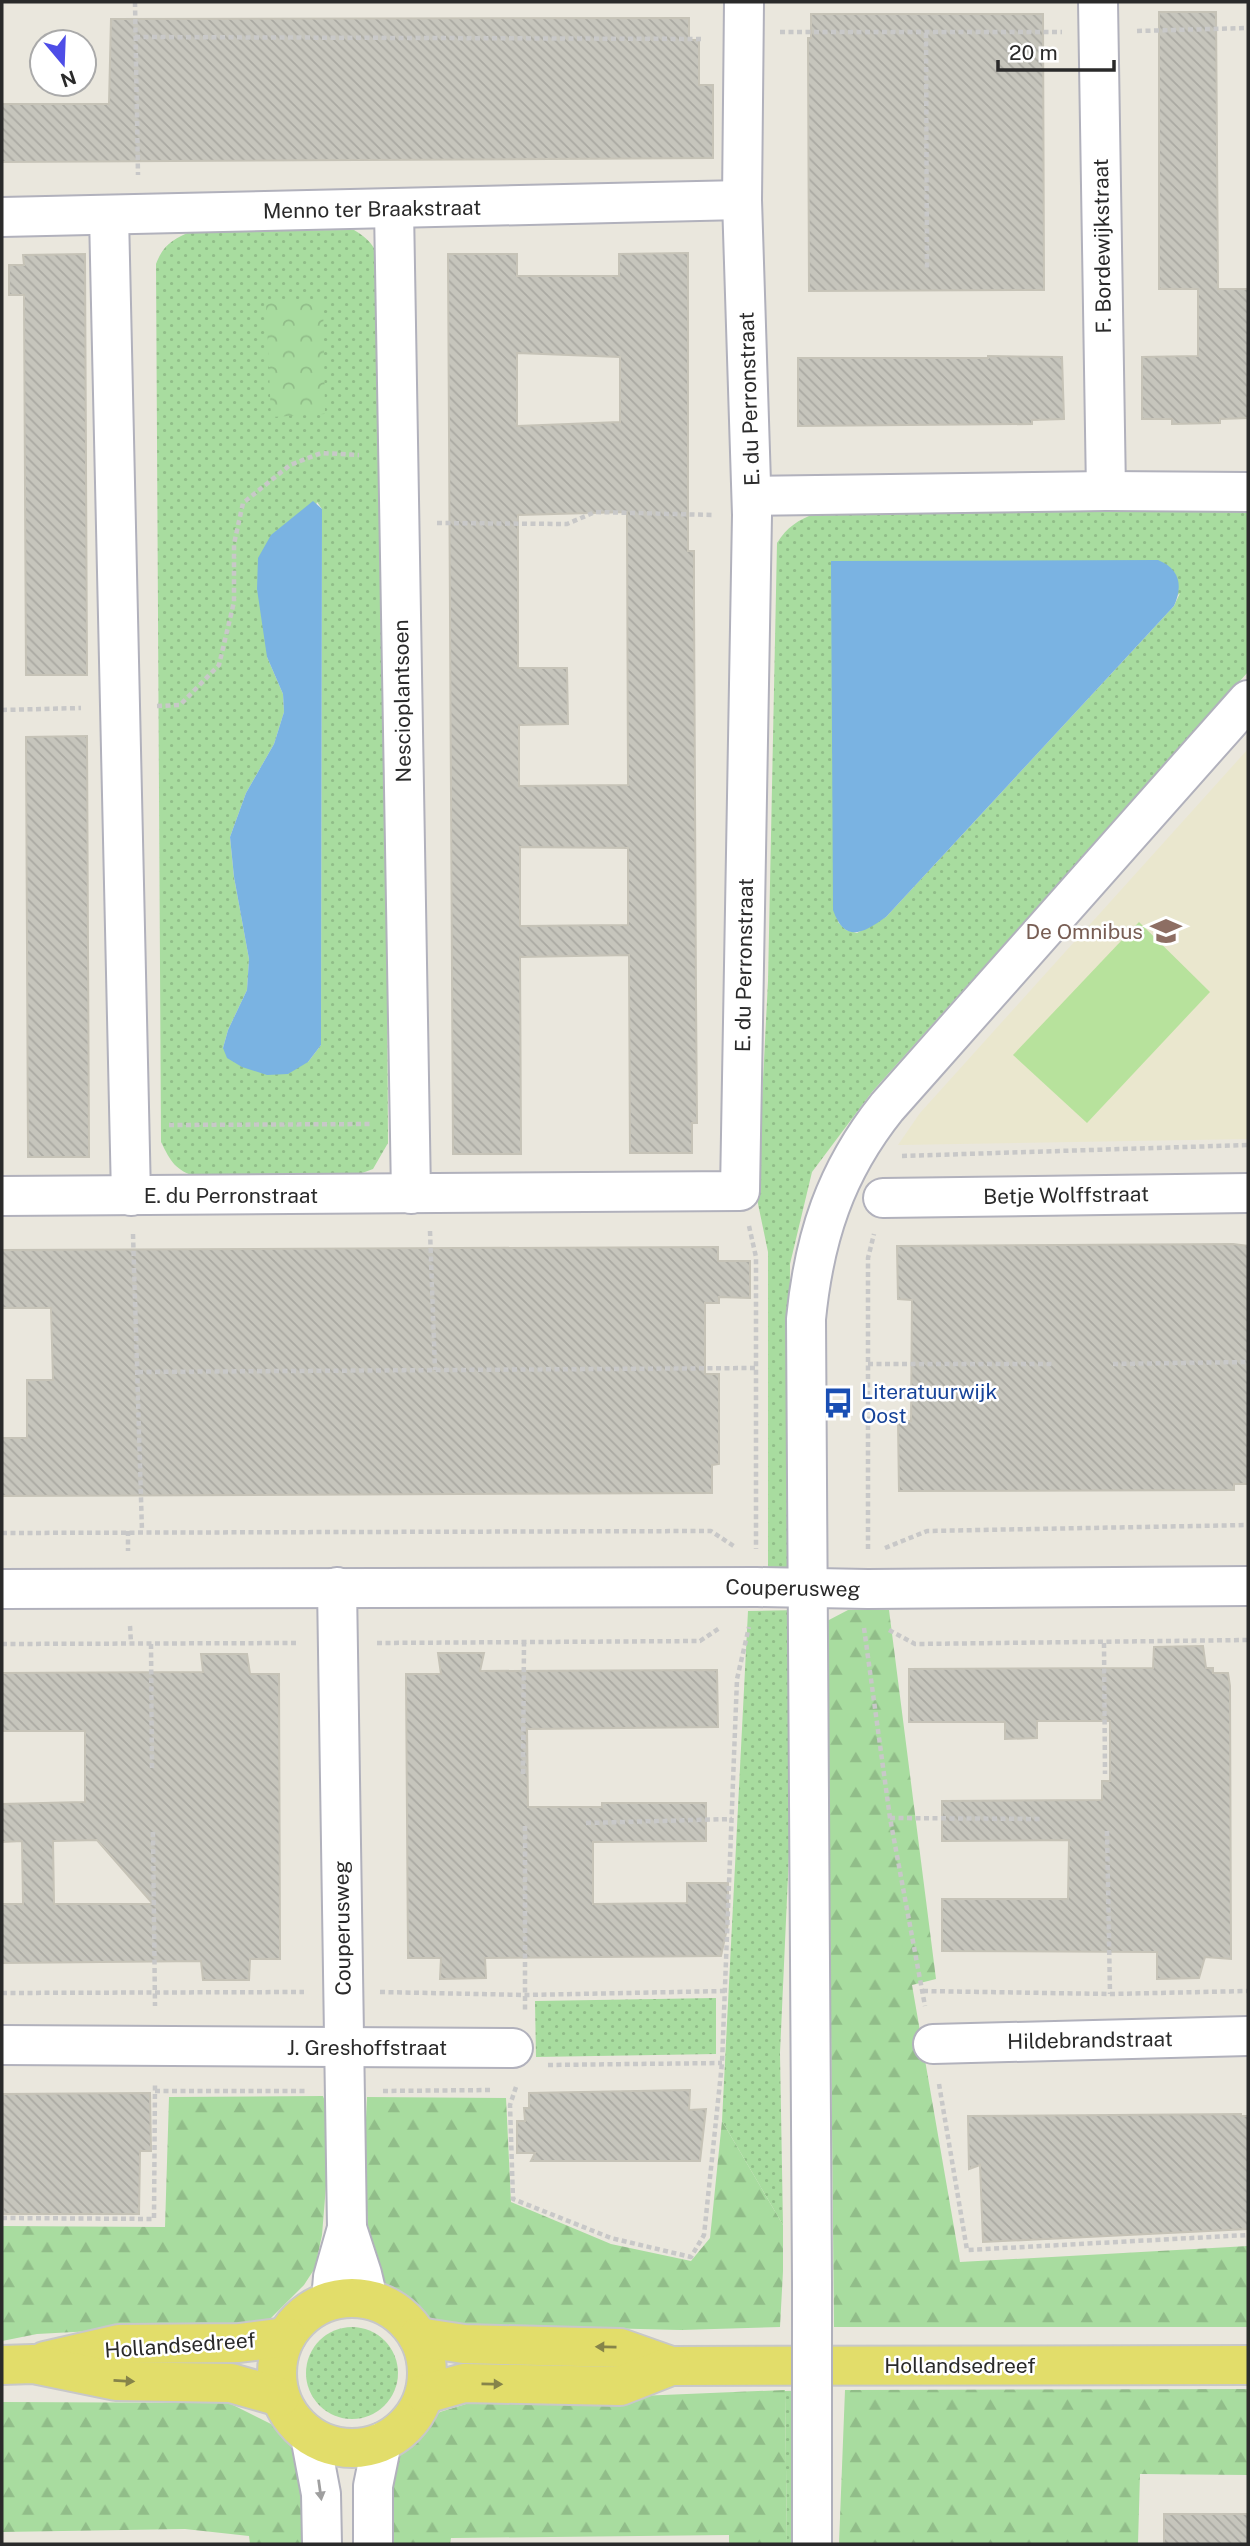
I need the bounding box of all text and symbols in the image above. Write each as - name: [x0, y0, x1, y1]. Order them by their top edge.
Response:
- north arrow: [28, 28, 98, 98]
- scale bar: [998, 28, 1114, 72]
- text: 20 m: [1009, 40, 1058, 65]
- text: N: [58, 66, 79, 92]
- street label: F. Bordewijkstraat: [1088, 158, 1116, 334]
- street label: Menno ter Braakstraat: [263, 195, 481, 223]
- street label: E. du Perronstraat: [733, 311, 765, 487]
- street label: Nescioplantsoen: [388, 619, 416, 783]
- street label: E. du Perronstraat: [730, 878, 758, 1052]
- school or university icon: De Omnibus: [1149, 914, 1183, 948]
- place label: De Omnibus: [1025, 919, 1143, 944]
- street label: Betje Wolffstraat: [983, 1181, 1149, 1209]
- street label: E. du Perronstraat: [144, 1183, 318, 1208]
- place label: Literatuurwijk Oost: [861, 1379, 997, 1428]
- bus stop icon: Literatuurwijk Oost: [821, 1386, 855, 1420]
- street label: Couperusweg: [725, 1574, 861, 1602]
- street label: Couperusweg: [328, 1860, 356, 1996]
- street label: Hildebrandstraat: [1007, 2026, 1173, 2054]
- street label: J. Greshoffstraat: [287, 2035, 447, 2060]
- street label: Hollandsedreef: [104, 2327, 256, 2363]
- one-way arrow: [595, 2341, 617, 2353]
- street label: Hollandsedreef: [884, 2353, 1036, 2378]
- one-way arrow: [113, 2376, 135, 2387]
- one-way arrow: [481, 2378, 503, 2390]
- one-way arrow: [314, 2479, 325, 2501]

